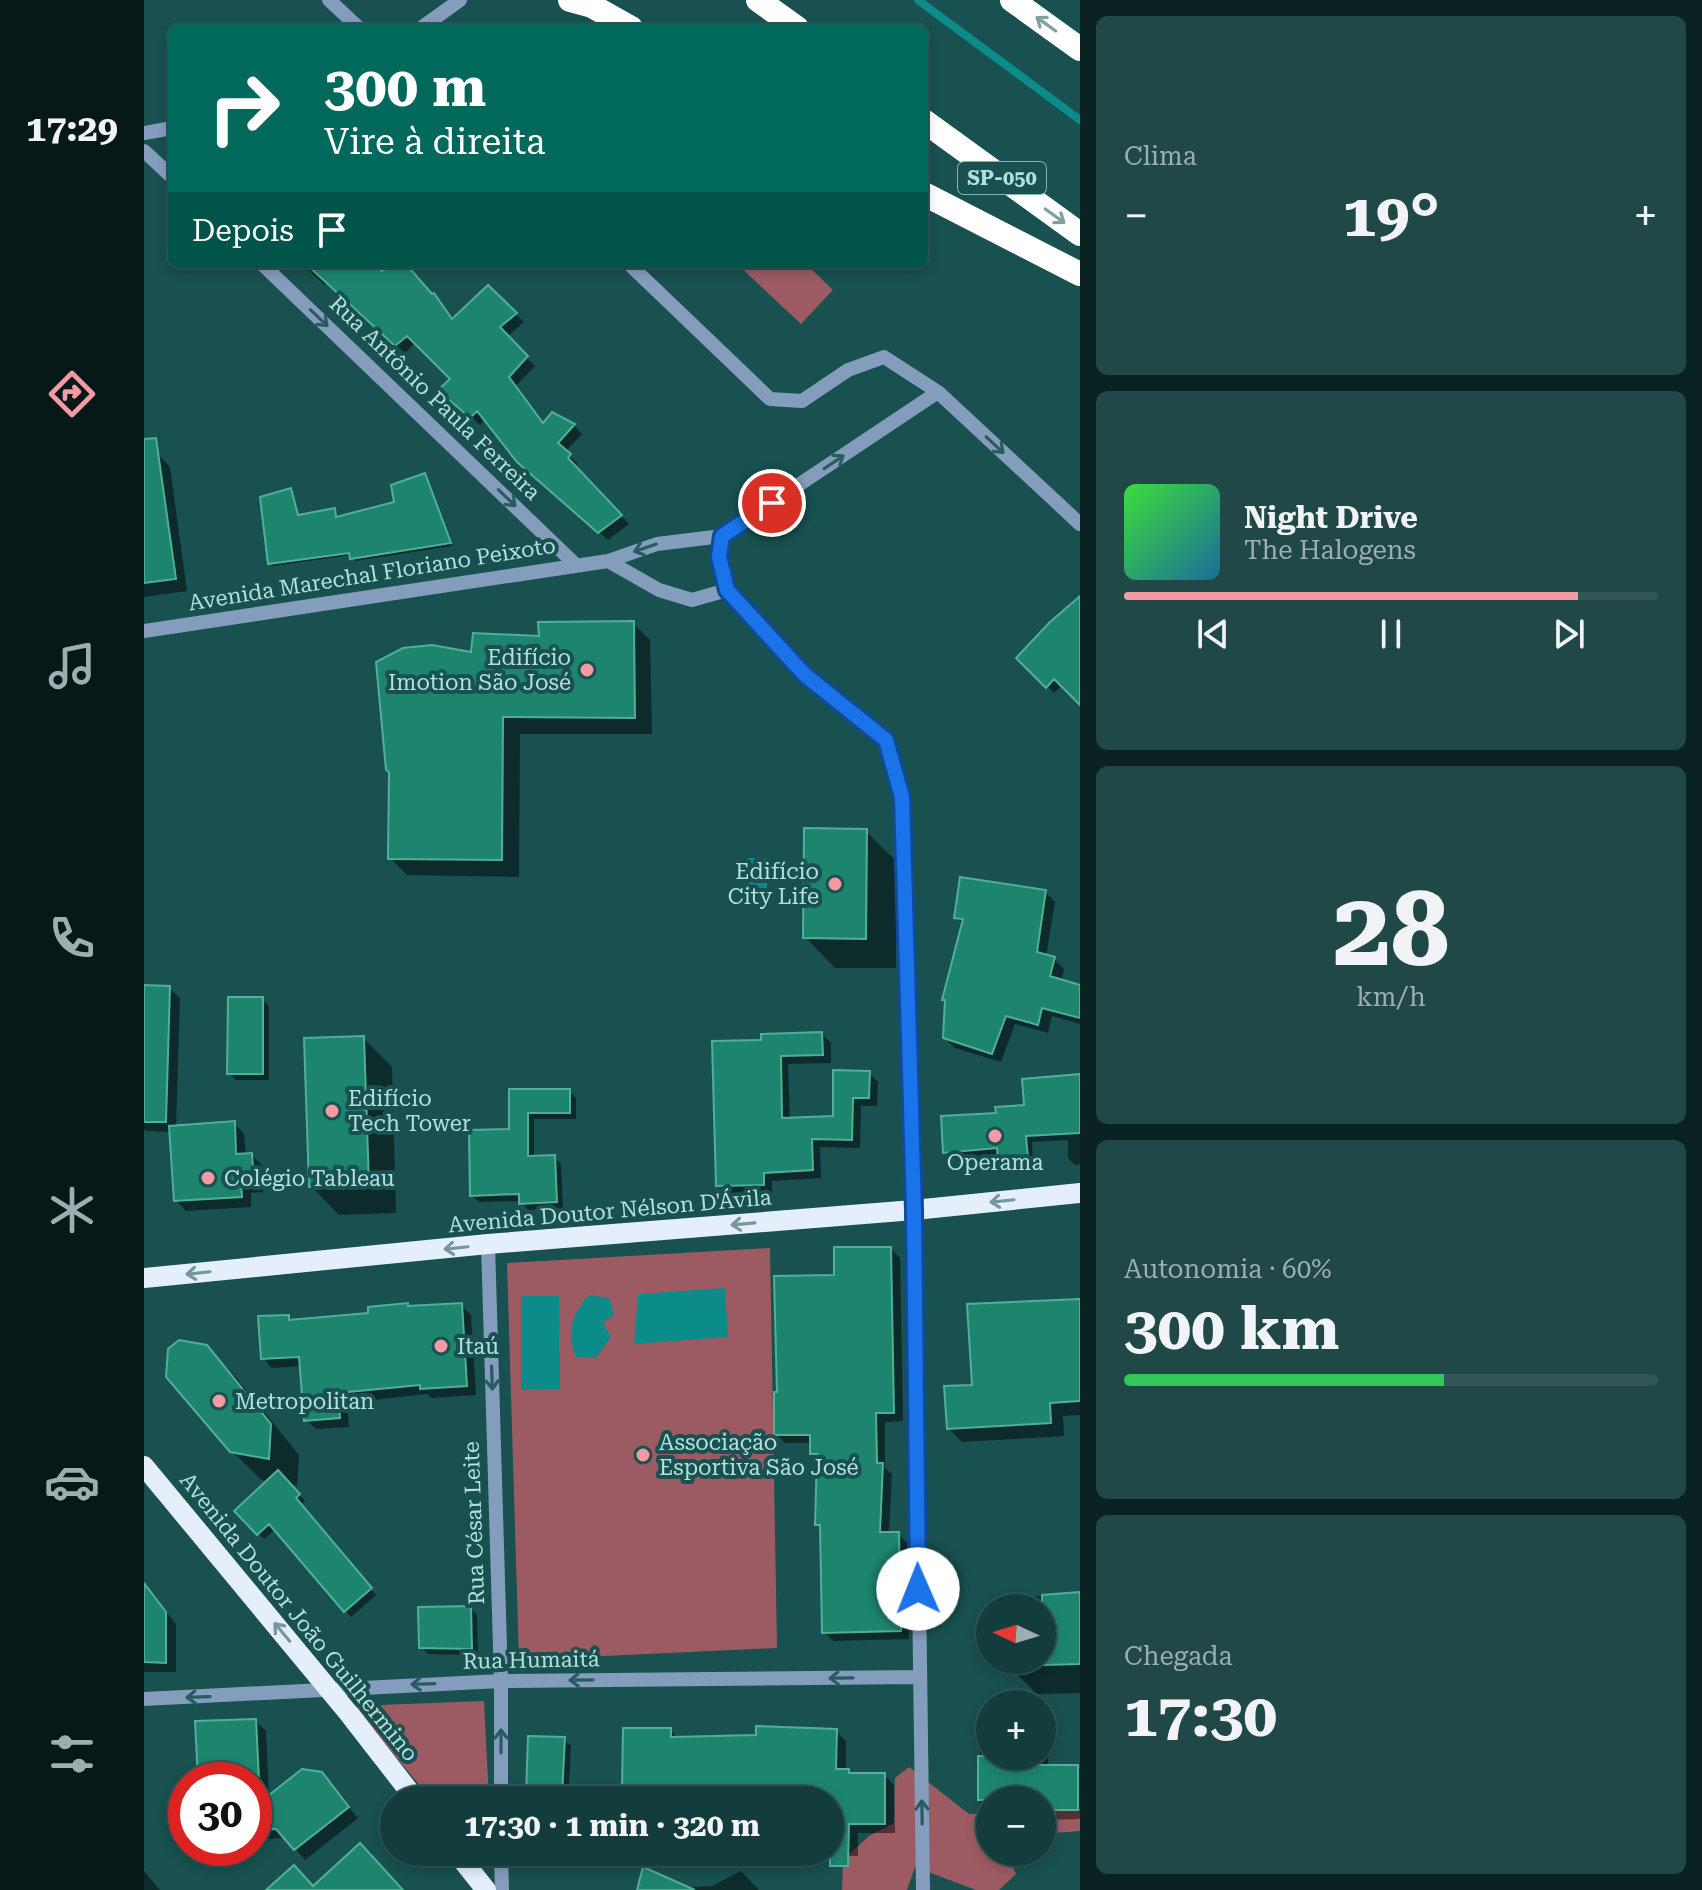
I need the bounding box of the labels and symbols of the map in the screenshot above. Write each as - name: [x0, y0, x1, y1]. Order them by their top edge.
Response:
- one-way arrow: [1036, 16, 1058, 33]
- road number: SP-050: [958, 162, 1046, 194]
- one-way arrow: [1044, 207, 1065, 224]
- street label: Rua Antônio Paula Ferreira: [325, 291, 545, 505]
- one-way arrow: [309, 308, 328, 327]
- one-way arrow: [985, 436, 1005, 455]
- one-way arrow: [822, 453, 844, 470]
- pin: [738, 469, 806, 537]
- one-way arrow: [496, 488, 516, 506]
- street label: Avenida Marechal Floriano Peixoto: [187, 533, 557, 615]
- one-way arrow: [633, 542, 658, 557]
- place label: Edifício Imotion São José: [388, 645, 571, 695]
- marker: Edifício Imotion São José: [578, 661, 596, 679]
- place label: Edifício City Life: [728, 859, 819, 909]
- marker: Edifício City Life: [826, 875, 844, 893]
- place label: Edifício Tech Tower: [348, 1086, 471, 1136]
- marker: Edifício Tech Tower: [323, 1102, 341, 1120]
- marker: Operama: [986, 1127, 1004, 1145]
- place label: Operama: [947, 1150, 1043, 1175]
- place label: Colégio Tableau: [224, 1166, 395, 1191]
- marker: Colégio Tableau: [199, 1169, 217, 1187]
- street label: Avenida Doutor Nélson D'Ávila: [447, 1183, 773, 1238]
- one-way arrow: [989, 1194, 1016, 1209]
- one-way arrow: [730, 1217, 757, 1232]
- one-way arrow: [443, 1240, 470, 1255]
- one-way arrow: [185, 1266, 212, 1281]
- place label: Itaú: [457, 1334, 499, 1359]
- marker: Itaú: [432, 1337, 450, 1355]
- one-way arrow: [484, 1364, 499, 1391]
- place label: Metropolitan: [235, 1389, 374, 1414]
- marker: Metropolitan: [210, 1392, 228, 1410]
- place label: Associação Esportiva São José: [659, 1430, 859, 1480]
- street label: Rua César Leite: [459, 1441, 489, 1605]
- marker: Associação Esportiva São José: [634, 1446, 652, 1464]
- street label: Avenida Doutor João Guilhermino: [175, 1468, 423, 1766]
- position arrow: [876, 1547, 960, 1631]
- north arrow: [976, 1594, 1056, 1674]
- one-way arrow: [273, 1622, 291, 1642]
- street label: Rua Humaitá: [462, 1646, 600, 1674]
- one-way arrow: [828, 1670, 855, 1686]
- one-way arrow: [568, 1673, 595, 1688]
- one-way arrow: [410, 1676, 437, 1692]
- one-way arrow: [185, 1689, 212, 1704]
- one-way arrow: [493, 1728, 509, 1755]
- speed limit sign: 30: [168, 1762, 272, 1866]
- one-way arrow: [914, 1799, 929, 1826]

